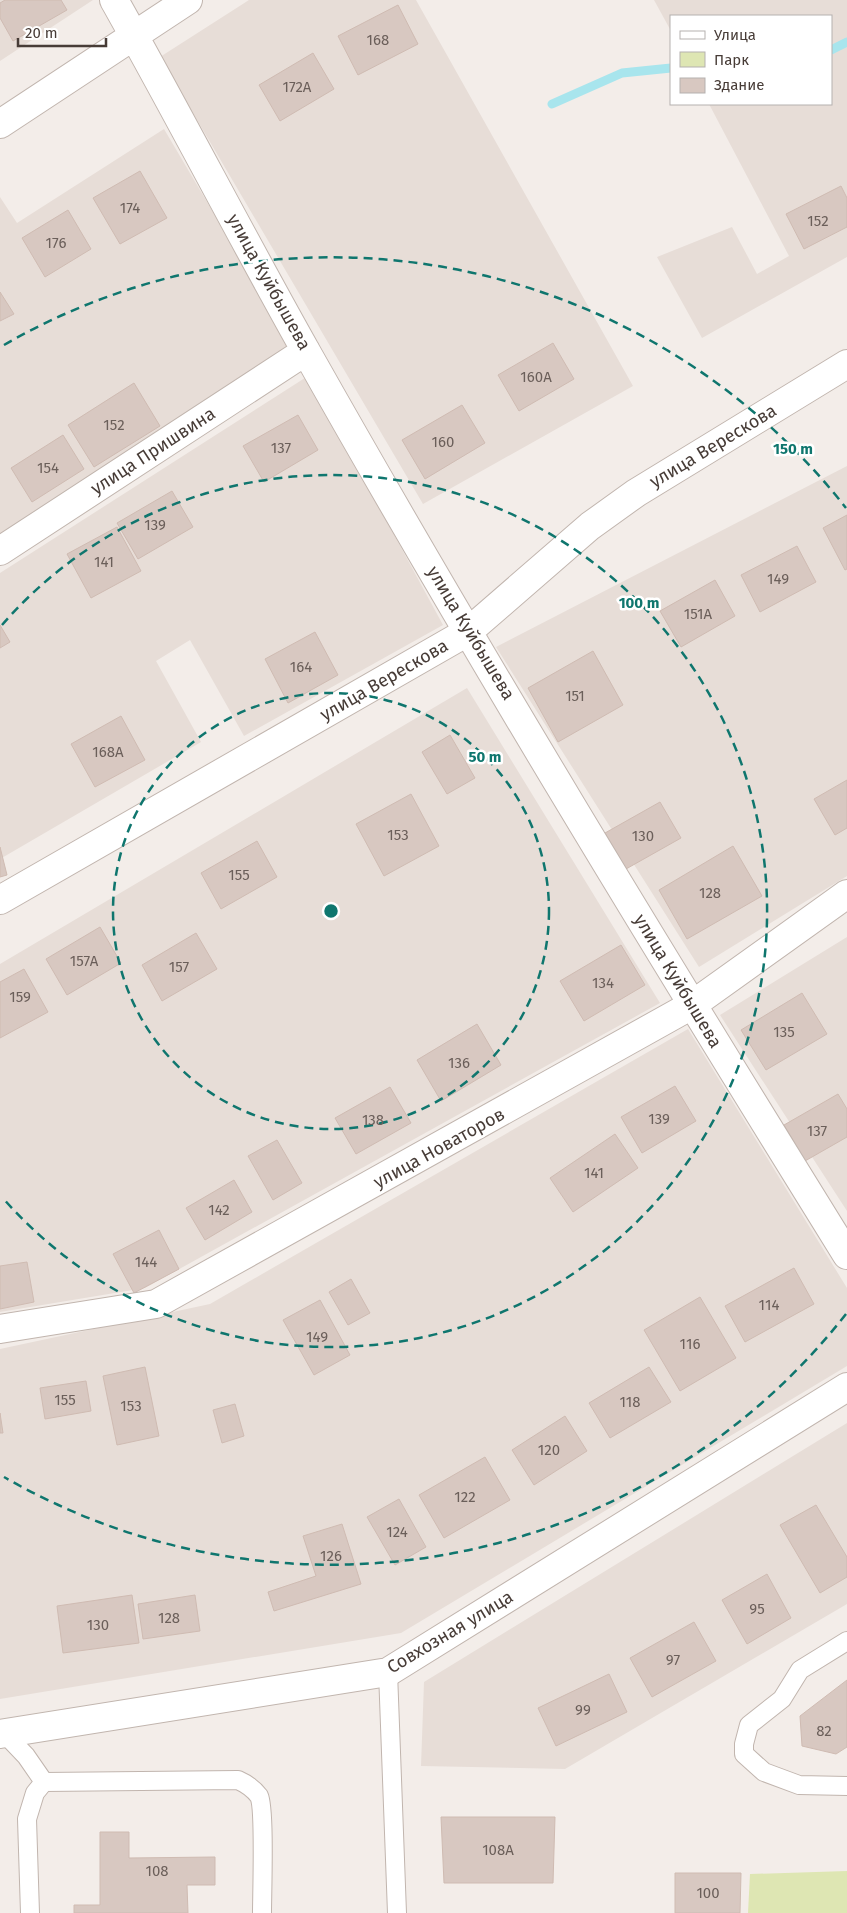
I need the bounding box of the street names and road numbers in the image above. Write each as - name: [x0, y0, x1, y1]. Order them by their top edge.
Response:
- street label: улица Куйбышева: [222, 210, 316, 354]
- street label: улица Верескова: [646, 399, 780, 493]
- street label: улица Пришвина: [86, 402, 220, 500]
- street label: улица Куйбышева: [422, 562, 520, 704]
- street label: улица Верескова: [316, 634, 452, 726]
- street label: улица Куйбышева: [629, 910, 727, 1052]
- street label: улица Новаторов: [370, 1103, 508, 1193]
- street label: Совхозная улица: [383, 1586, 517, 1678]

